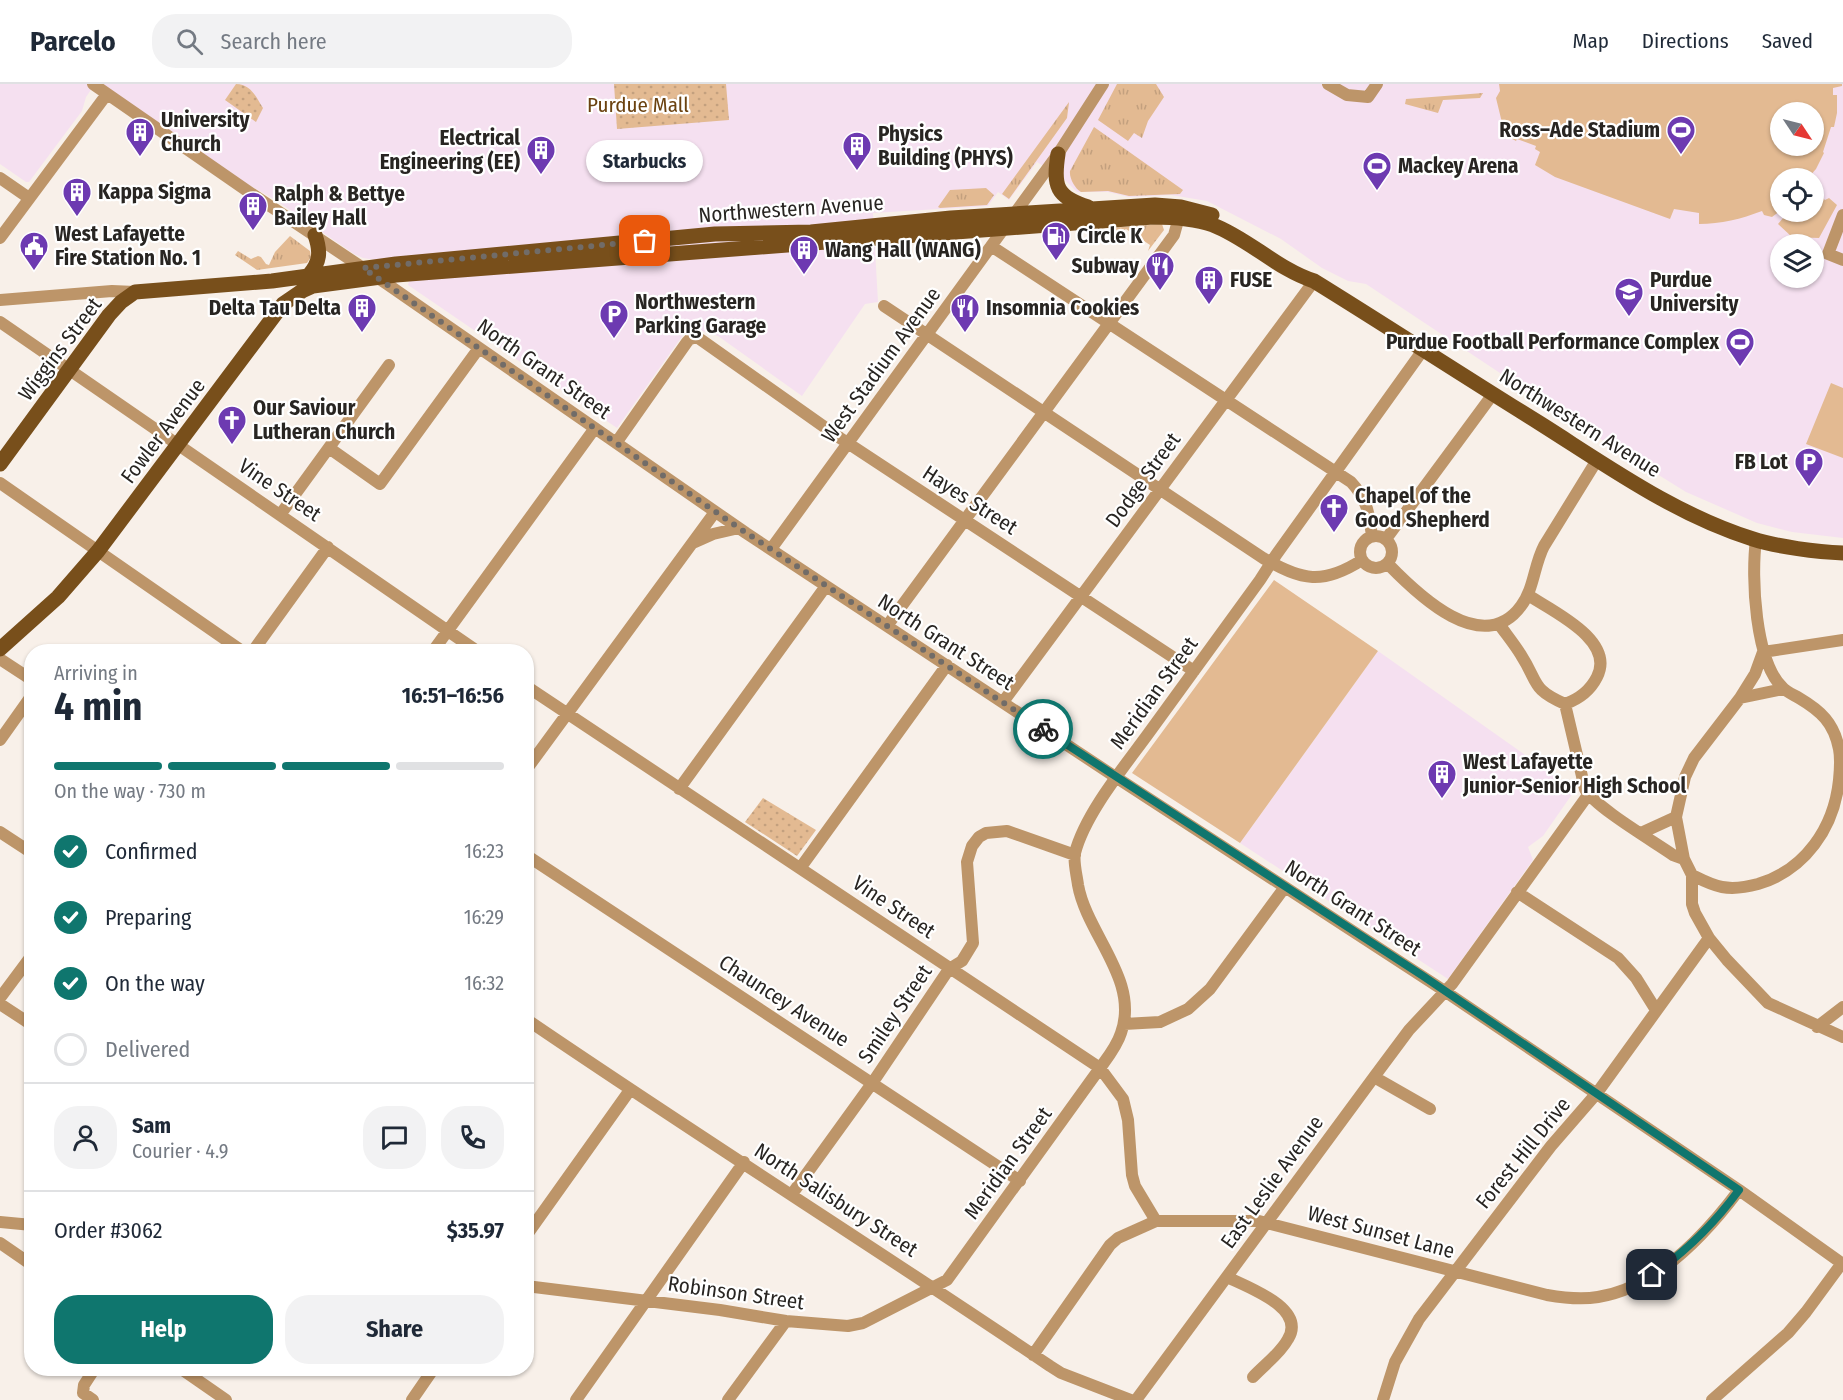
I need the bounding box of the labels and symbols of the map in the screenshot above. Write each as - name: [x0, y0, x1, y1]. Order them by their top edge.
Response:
- park label: Purdue Mall: [587, 92, 689, 118]
- north arrow: [1770, 102, 1824, 156]
- place label: University Church: [161, 107, 251, 157]
- sports icon: Ross–Ade Stadium: [1665, 114, 1697, 156]
- building icon: University Church: [124, 116, 156, 158]
- place label: Ross–Ade Stadium: [1499, 117, 1660, 143]
- place label: Physics Building (PHYS): [878, 121, 1013, 171]
- place label: Electrical Engineering (EE): [380, 125, 520, 175]
- building icon: Physics Building (PHYS): [841, 130, 873, 172]
- building icon: Electrical Engineering (EE): [525, 134, 557, 176]
- callout: Starbucks: [586, 139, 704, 181]
- sports icon: Mackey Arena: [1361, 150, 1393, 192]
- place label: Mackey Arena: [1398, 153, 1519, 179]
- building icon: Kappa Sigma: [61, 176, 93, 218]
- place label: Kappa Sigma: [98, 179, 211, 205]
- place label: Ralph & Bettye Bailey Hall: [274, 181, 405, 231]
- building icon: Ralph & Bettye Bailey Hall: [237, 190, 269, 232]
- street label: Northwestern Avenue: [698, 190, 884, 228]
- pin: [619, 215, 670, 266]
- fuel station icon: Circle K: [1040, 220, 1072, 262]
- place label: West Lafayette Fire Station No. 1: [55, 221, 201, 271]
- place label: Circle K: [1077, 223, 1143, 249]
- public building icon: West Lafayette Fire Station No. 1: [18, 230, 50, 272]
- building icon: Wang Hall (WANG): [788, 234, 820, 276]
- place label: Wang Hall (WANG): [825, 237, 981, 263]
- restaurant icon: Subway: [1144, 250, 1176, 292]
- place label: Subway: [1072, 253, 1140, 279]
- building icon: FUSE: [1193, 264, 1225, 306]
- place label: FUSE: [1230, 267, 1272, 293]
- place label: Purdue University: [1650, 267, 1740, 317]
- school or university icon: Purdue University: [1613, 276, 1645, 318]
- street label: West Stadium Avenue: [816, 282, 946, 448]
- place label: Northwestern Parking Garage: [635, 289, 767, 339]
- street label: Wiggins Street: [13, 292, 107, 406]
- building icon: Delta Tau Delta: [346, 292, 378, 334]
- restaurant icon: Insomnia Cookies: [949, 292, 981, 334]
- place label: Delta Tau Delta: [209, 295, 341, 321]
- place label: Insomnia Cookies: [986, 295, 1139, 321]
- parking icon: Northwestern Parking Garage: [598, 298, 630, 340]
- street label: North Grant Street: [472, 313, 616, 425]
- sports icon: Purdue Football Performance Complex: [1724, 326, 1756, 368]
- place label: Purdue Football Performance Complex: [1386, 329, 1720, 355]
- street label: Northwestern Avenue: [1494, 363, 1666, 483]
- street label: Fowler Avenue: [115, 373, 211, 489]
- place label: Our Saviour Lutheran Church: [253, 395, 395, 445]
- church icon: Our Saviour Lutheran Church: [216, 404, 248, 446]
- street label: Dodge Street: [1100, 427, 1186, 533]
- parking icon: FB Lot: [1793, 446, 1825, 488]
- place label: FB Lot: [1735, 449, 1789, 475]
- street label: Vine Street: [234, 453, 326, 527]
- street label: Hayes Street: [918, 460, 1022, 540]
- place label: Chapel of the Good Shepherd: [1355, 483, 1490, 533]
- church icon: Chapel of the Good Shepherd: [1318, 492, 1350, 534]
- street label: North Grant Street: [873, 588, 1019, 696]
- street label: Meridian Street: [1105, 632, 1204, 754]
- courier: [1013, 699, 1073, 759]
- place label: West Lafayette Junior-Senior High School: [1462, 749, 1686, 799]
- building icon: West Lafayette Junior-Senior High School: [1426, 758, 1458, 800]
- street label: North Grant Street: [1280, 854, 1426, 962]
- street label: Vine Street: [848, 870, 940, 944]
- street label: Chauncey Avenue: [714, 949, 854, 1053]
- street label: Smiley Street: [852, 960, 938, 1068]
- street label: Forest Hill Drive: [1470, 1092, 1576, 1214]
- street label: Meridian Street: [959, 1102, 1058, 1224]
- street label: East Leslie Avenue: [1215, 1110, 1329, 1254]
- street label: North Salisbury Street: [749, 1137, 923, 1263]
- street label: West Sunset Lane: [1305, 1200, 1457, 1264]
- pin: [1626, 1249, 1677, 1300]
- street label: Robinson Street: [666, 1271, 806, 1315]

